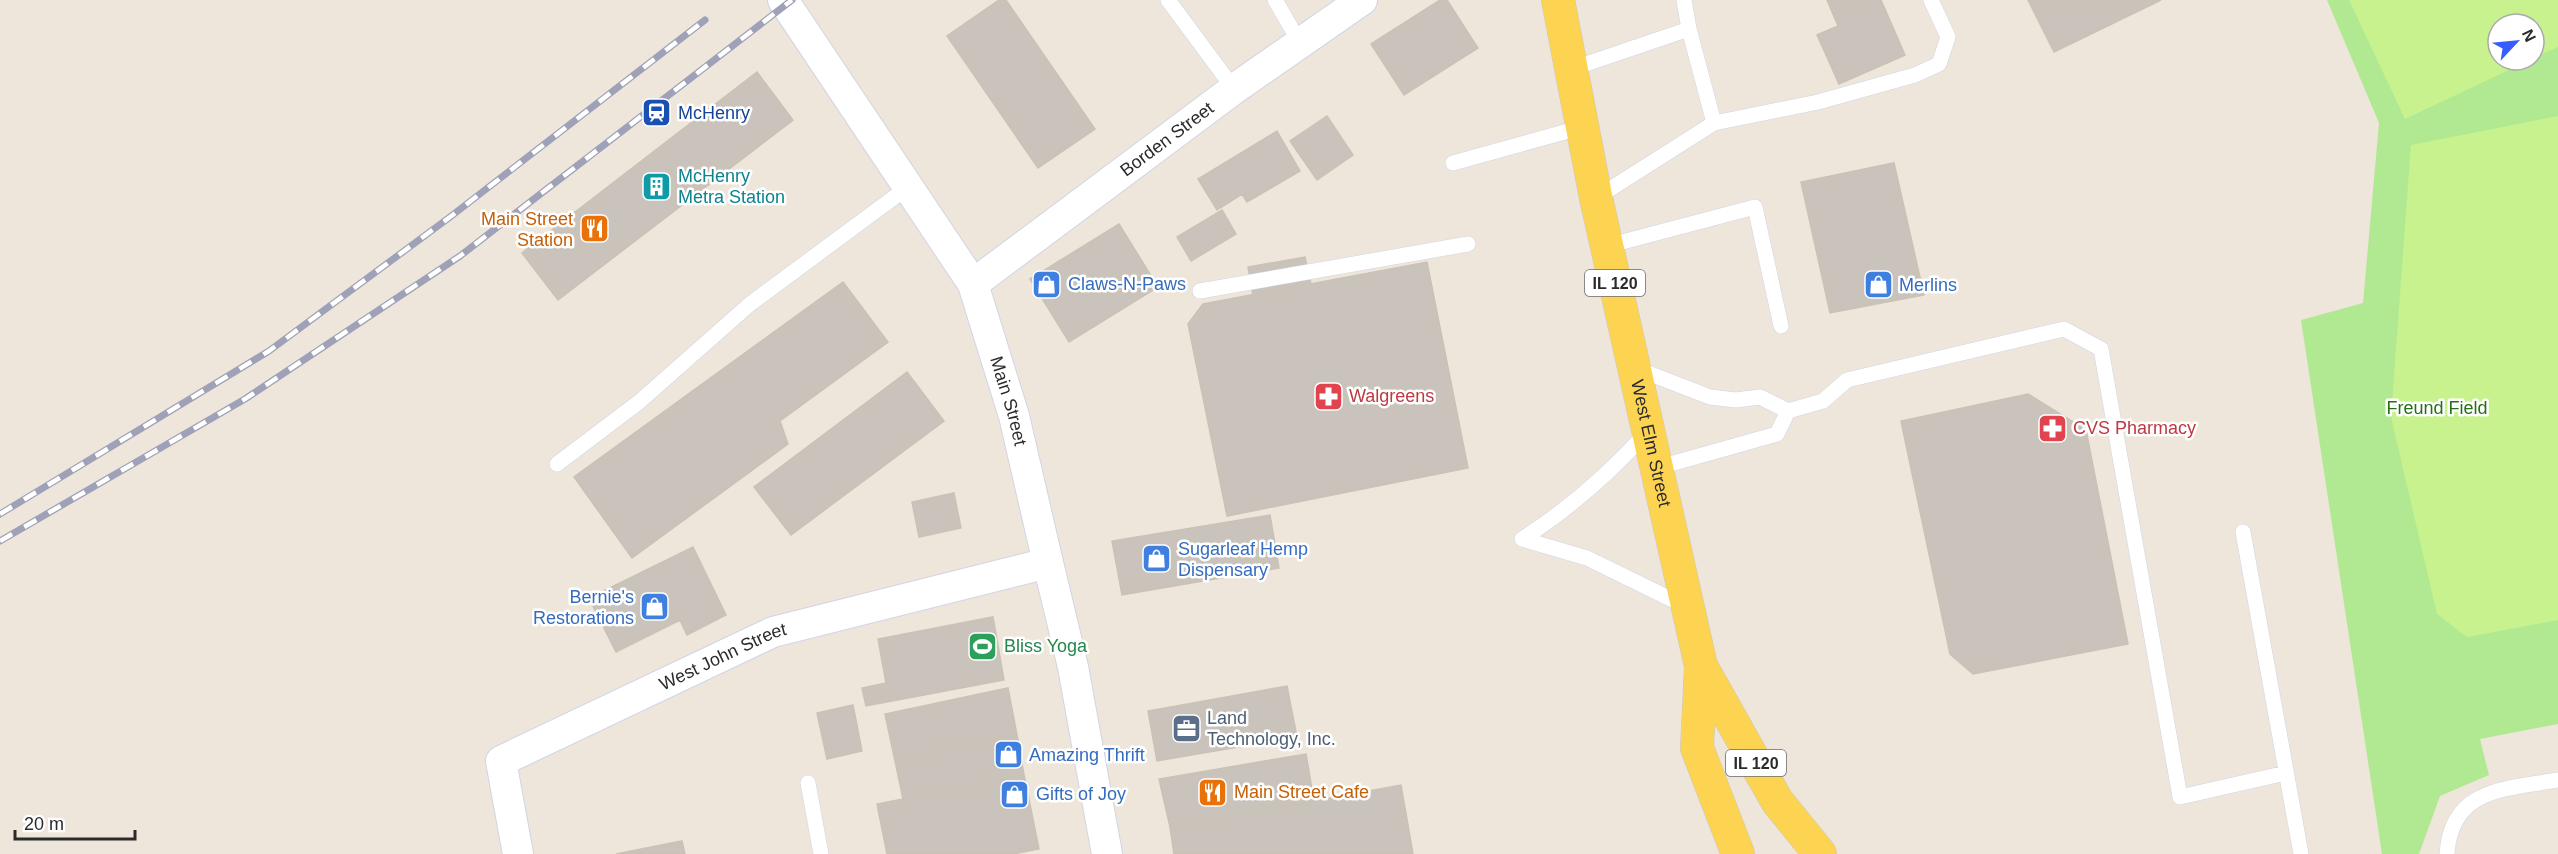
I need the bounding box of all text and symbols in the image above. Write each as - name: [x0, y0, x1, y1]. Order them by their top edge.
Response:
- north arrow: [2486, 12, 2546, 72]
- text: N: [2519, 27, 2539, 45]
- station icon: McHenry: [641, 97, 673, 129]
- street label: Borden Street: [1116, 98, 1217, 180]
- place label: McHenry: [678, 103, 750, 123]
- place label: McHenry Metra Station: [678, 166, 785, 207]
- building icon: McHenry Metra Station: [641, 170, 673, 202]
- place label: Main Street Station: [481, 209, 573, 250]
- restaurant icon: Main Street Station: [578, 213, 610, 245]
- shop icon: Claws-N-Paws: [1031, 268, 1063, 300]
- shop icon: Merlins: [1862, 269, 1894, 301]
- road number: IL 120: [1585, 270, 1645, 296]
- place label: Claws-N-Paws: [1068, 274, 1186, 294]
- place label: Merlins: [1899, 275, 1957, 295]
- street label: Main Street: [986, 354, 1031, 448]
- street label: West Elm Street: [1627, 378, 1675, 509]
- pharmacy icon: Walgreens: [1312, 380, 1344, 412]
- place label: Walgreens: [1349, 386, 1434, 406]
- park label: Freund Field: [2386, 398, 2488, 418]
- pharmacy icon: CVS Pharmacy: [2036, 412, 2068, 444]
- place label: CVS Pharmacy: [2073, 418, 2196, 438]
- place label: Sugarleaf Hemp Dispensary: [1178, 539, 1308, 580]
- shop icon: Sugarleaf Hemp Dispensary: [1141, 543, 1173, 575]
- place label: Bernie's Restorations: [533, 587, 634, 628]
- shop icon: Bernie's Restorations: [639, 591, 671, 623]
- street label: West John Street: [656, 619, 788, 694]
- sports icon: Bliss Yoga: [967, 630, 999, 662]
- place label: Bliss Yoga: [1004, 636, 1088, 656]
- place label: Land Technology, Inc.: [1207, 708, 1336, 749]
- office icon: Land Technology, Inc.: [1170, 712, 1202, 744]
- shop icon: Amazing Thrift: [992, 739, 1024, 771]
- place label: Amazing Thrift: [1029, 745, 1145, 765]
- road number: IL 120: [1726, 750, 1786, 776]
- restaurant icon: Main Street Cafe: [1197, 776, 1229, 808]
- shop icon: Gifts of Joy: [999, 778, 1031, 810]
- place label: Main Street Cafe: [1234, 782, 1369, 802]
- place label: Gifts of Joy: [1036, 784, 1126, 804]
- scale bar: [15, 803, 135, 841]
- text: 20 m: [24, 814, 64, 834]

